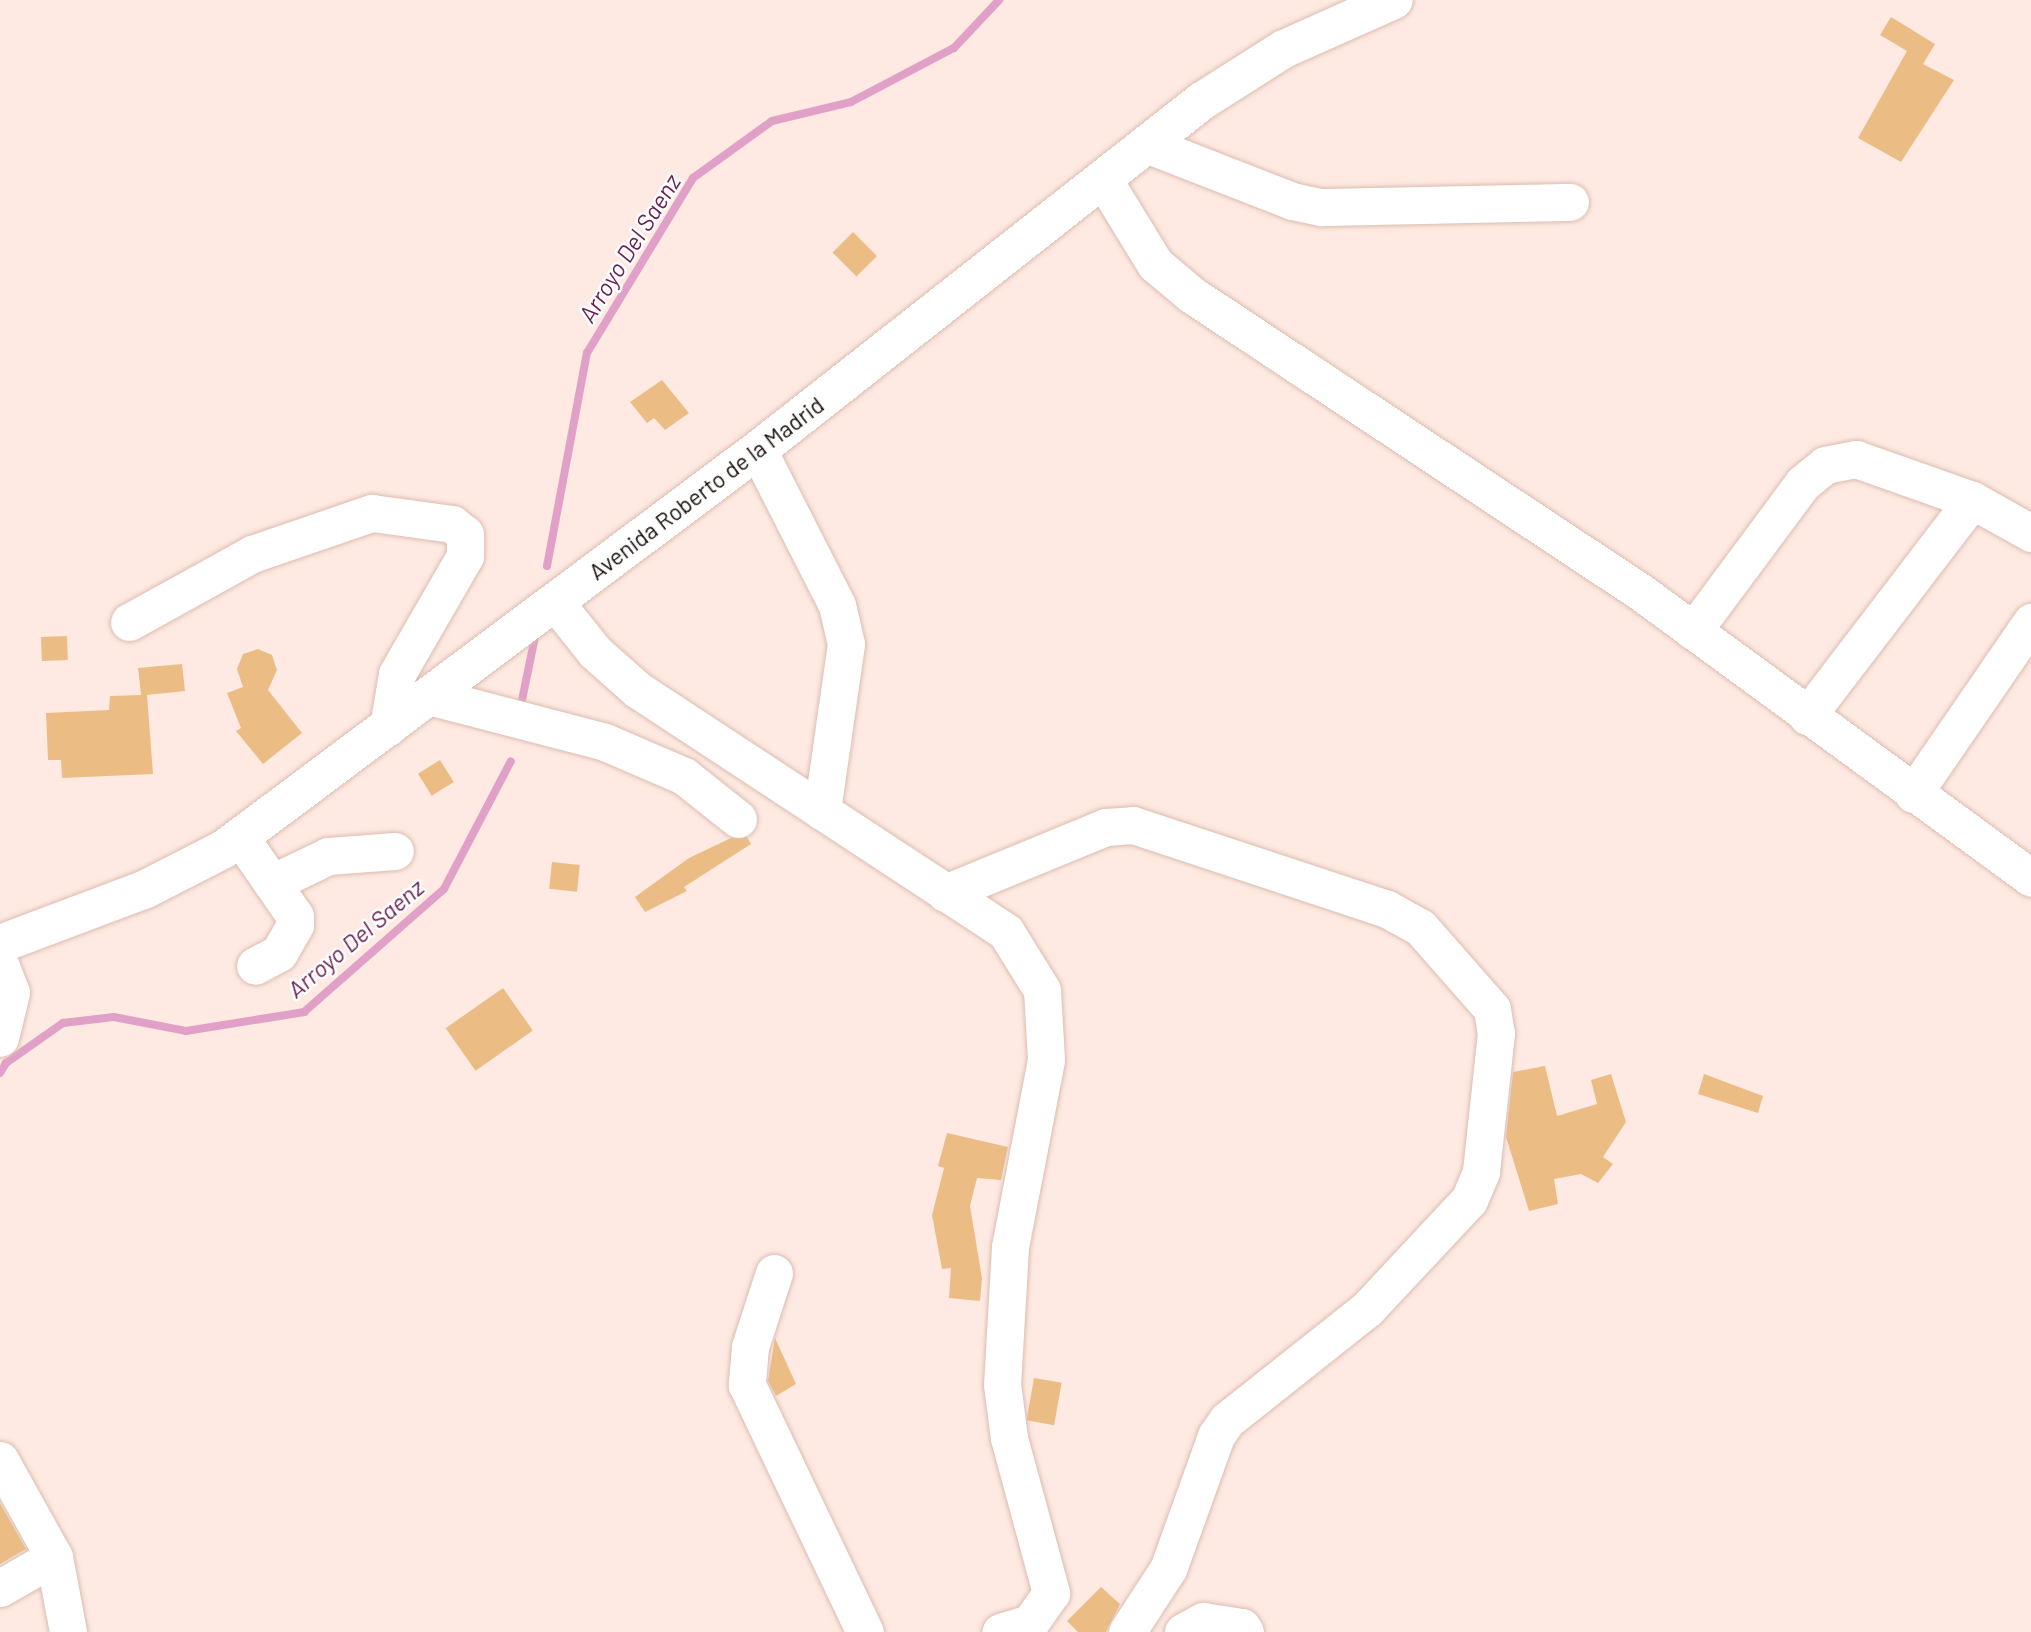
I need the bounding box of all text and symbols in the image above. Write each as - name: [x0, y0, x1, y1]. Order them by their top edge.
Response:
- water label: Arroyo Del Saenz: [572, 169, 686, 327]
- street label: Avenida Roberto de la Madrid: [583, 391, 829, 585]
- water label: Arroyo Del Saenz: [281, 873, 429, 1003]

